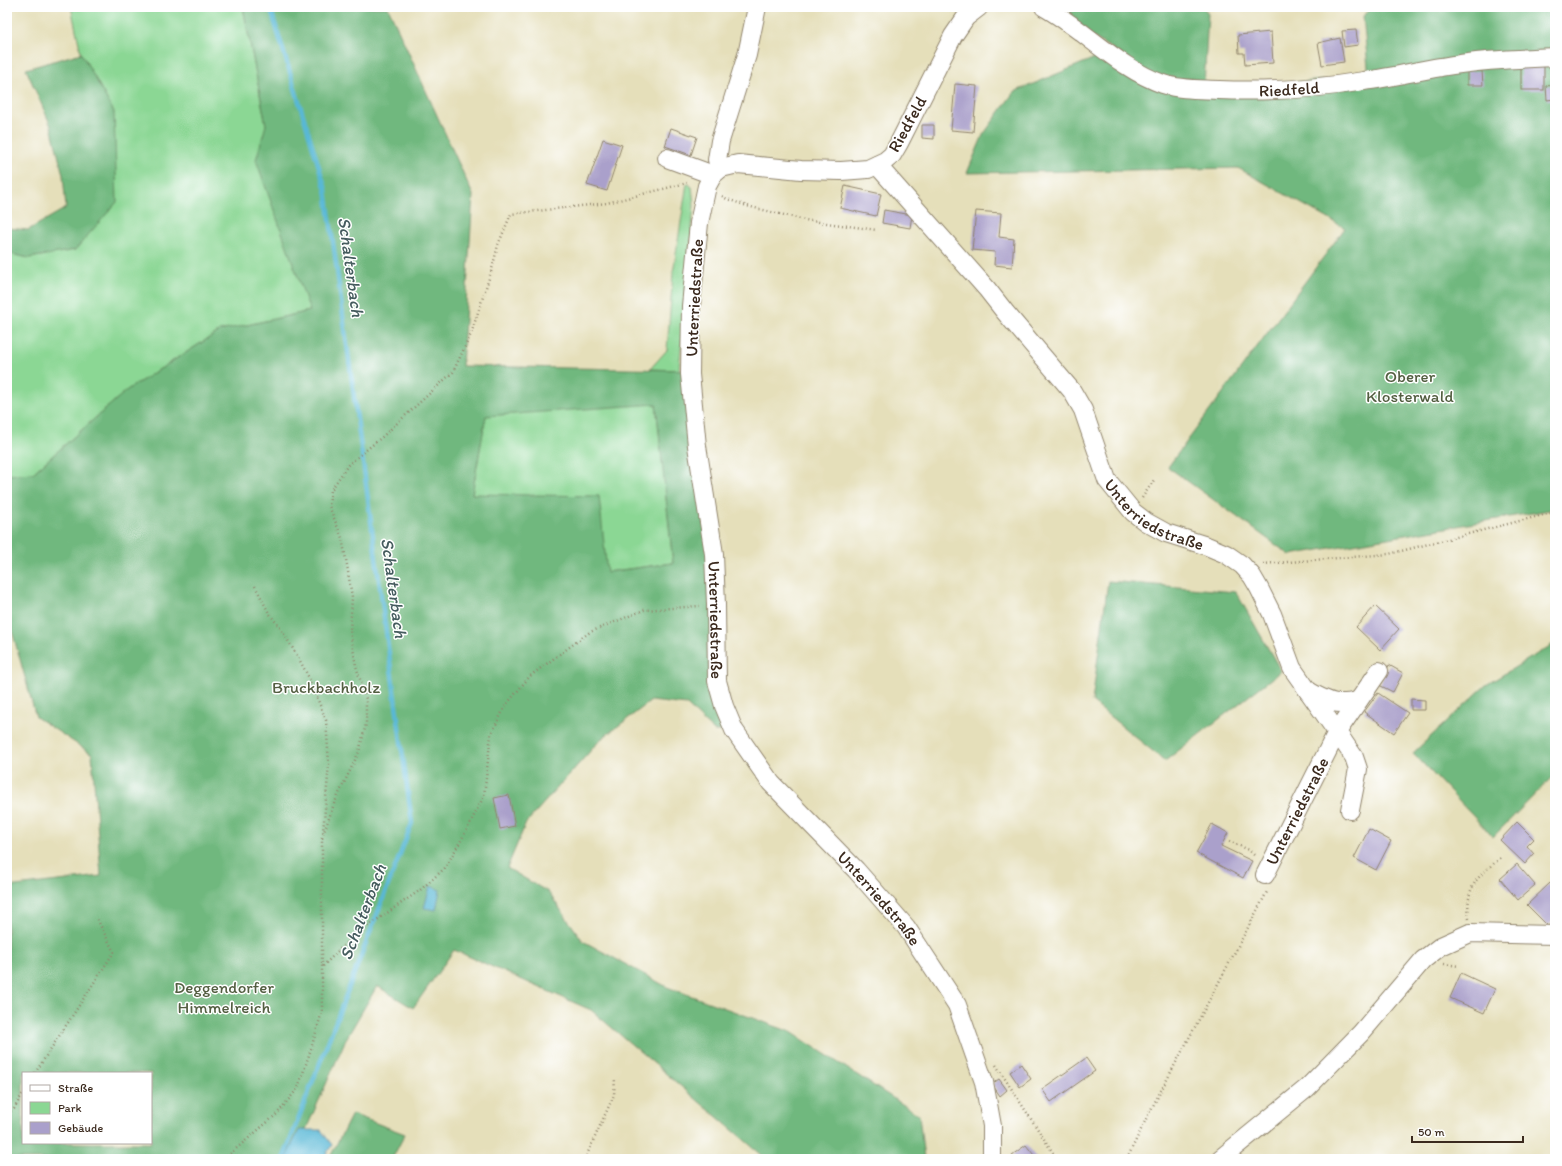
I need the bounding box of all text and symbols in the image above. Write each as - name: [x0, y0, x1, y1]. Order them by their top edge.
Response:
- street label: Riedfeld: [1259, 77, 1321, 101]
- street label: Riedfeld: [883, 92, 931, 155]
- water label: Schalterbach: [333, 216, 369, 319]
- street label: Unterriedstraße: [681, 238, 707, 358]
- park label: Oberer Klosterwald: [1366, 366, 1454, 406]
- street label: Unterriedstraße: [1100, 475, 1206, 554]
- water label: Schalterbach: [376, 537, 412, 640]
- street label: Unterriedstraße: [704, 560, 727, 679]
- park label: Bruckbachholz: [272, 677, 380, 697]
- street label: Unterriedstraße: [1261, 754, 1333, 868]
- street label: Unterriedstraße: [833, 847, 925, 949]
- water label: Schalterbach: [335, 860, 392, 963]
- park label: Deggendorfer Himmelreich: [174, 977, 274, 1017]
- legend: [22, 1072, 152, 1144]
- text: Straße: [58, 1081, 93, 1095]
- text: Park: [58, 1101, 82, 1115]
- scale bar: [1412, 1118, 1523, 1144]
- text: Gebäude: [58, 1121, 103, 1135]
- text: 50 m: [1418, 1125, 1444, 1139]

